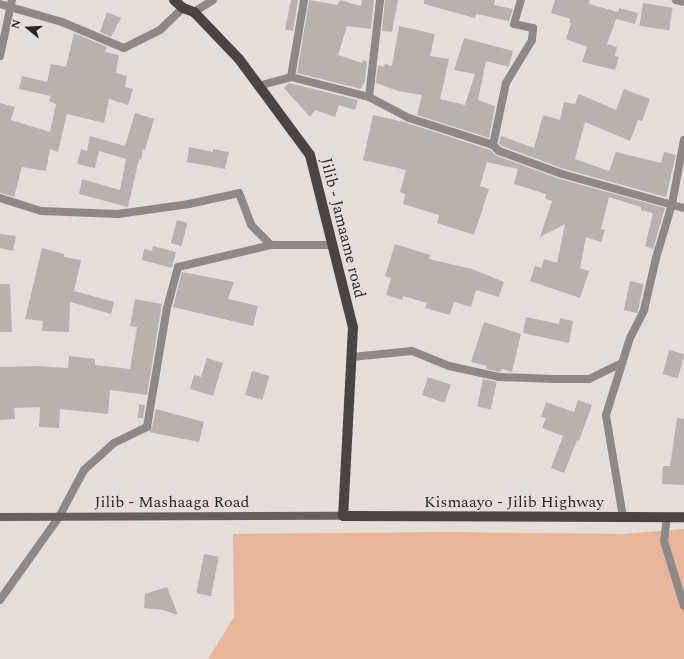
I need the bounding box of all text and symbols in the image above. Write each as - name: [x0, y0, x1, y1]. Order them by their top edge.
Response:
- north arrow: [8, 8, 48, 48]
- text: N: [7, 17, 26, 31]
- street label: Jilib - Jamaame road: [316, 156, 370, 300]
- street label: Jilib - Mashaaga Road: [94, 492, 250, 512]
- street label: Kismaayo - Jilib Highway: [424, 492, 604, 512]

